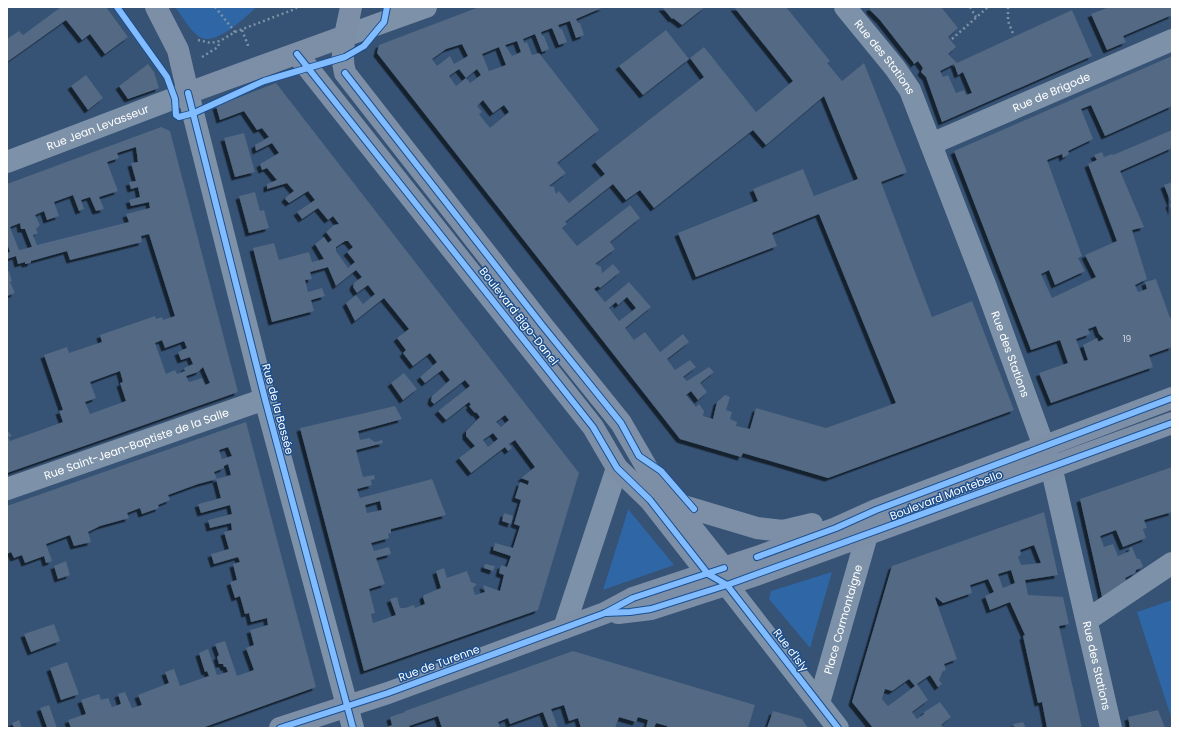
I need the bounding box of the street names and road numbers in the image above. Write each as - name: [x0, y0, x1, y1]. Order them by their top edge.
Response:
- street label: Rue des Stations: [851, 16, 919, 97]
- street label: Rue de Brigode: [1010, 68, 1093, 116]
- street label: Rue Jean Levasseur: [44, 101, 151, 154]
- street label: Boulevard Bigo-Danel: [476, 264, 562, 368]
- street label: Rue des Stations: [987, 309, 1033, 400]
- street label: Rue de la Bassée: [258, 362, 298, 456]
- street label: Rue Saint-Jean-Baptiste de la Salle: [42, 404, 231, 484]
- street label: Boulevard Montebello: [887, 466, 1005, 524]
- street label: Place Cormontaigne: [820, 562, 866, 676]
- street label: Rue des Stations: [1079, 620, 1115, 712]
- street label: Rue d'Isly: [770, 625, 813, 675]
- street label: Rue de Turenne: [396, 641, 482, 685]

